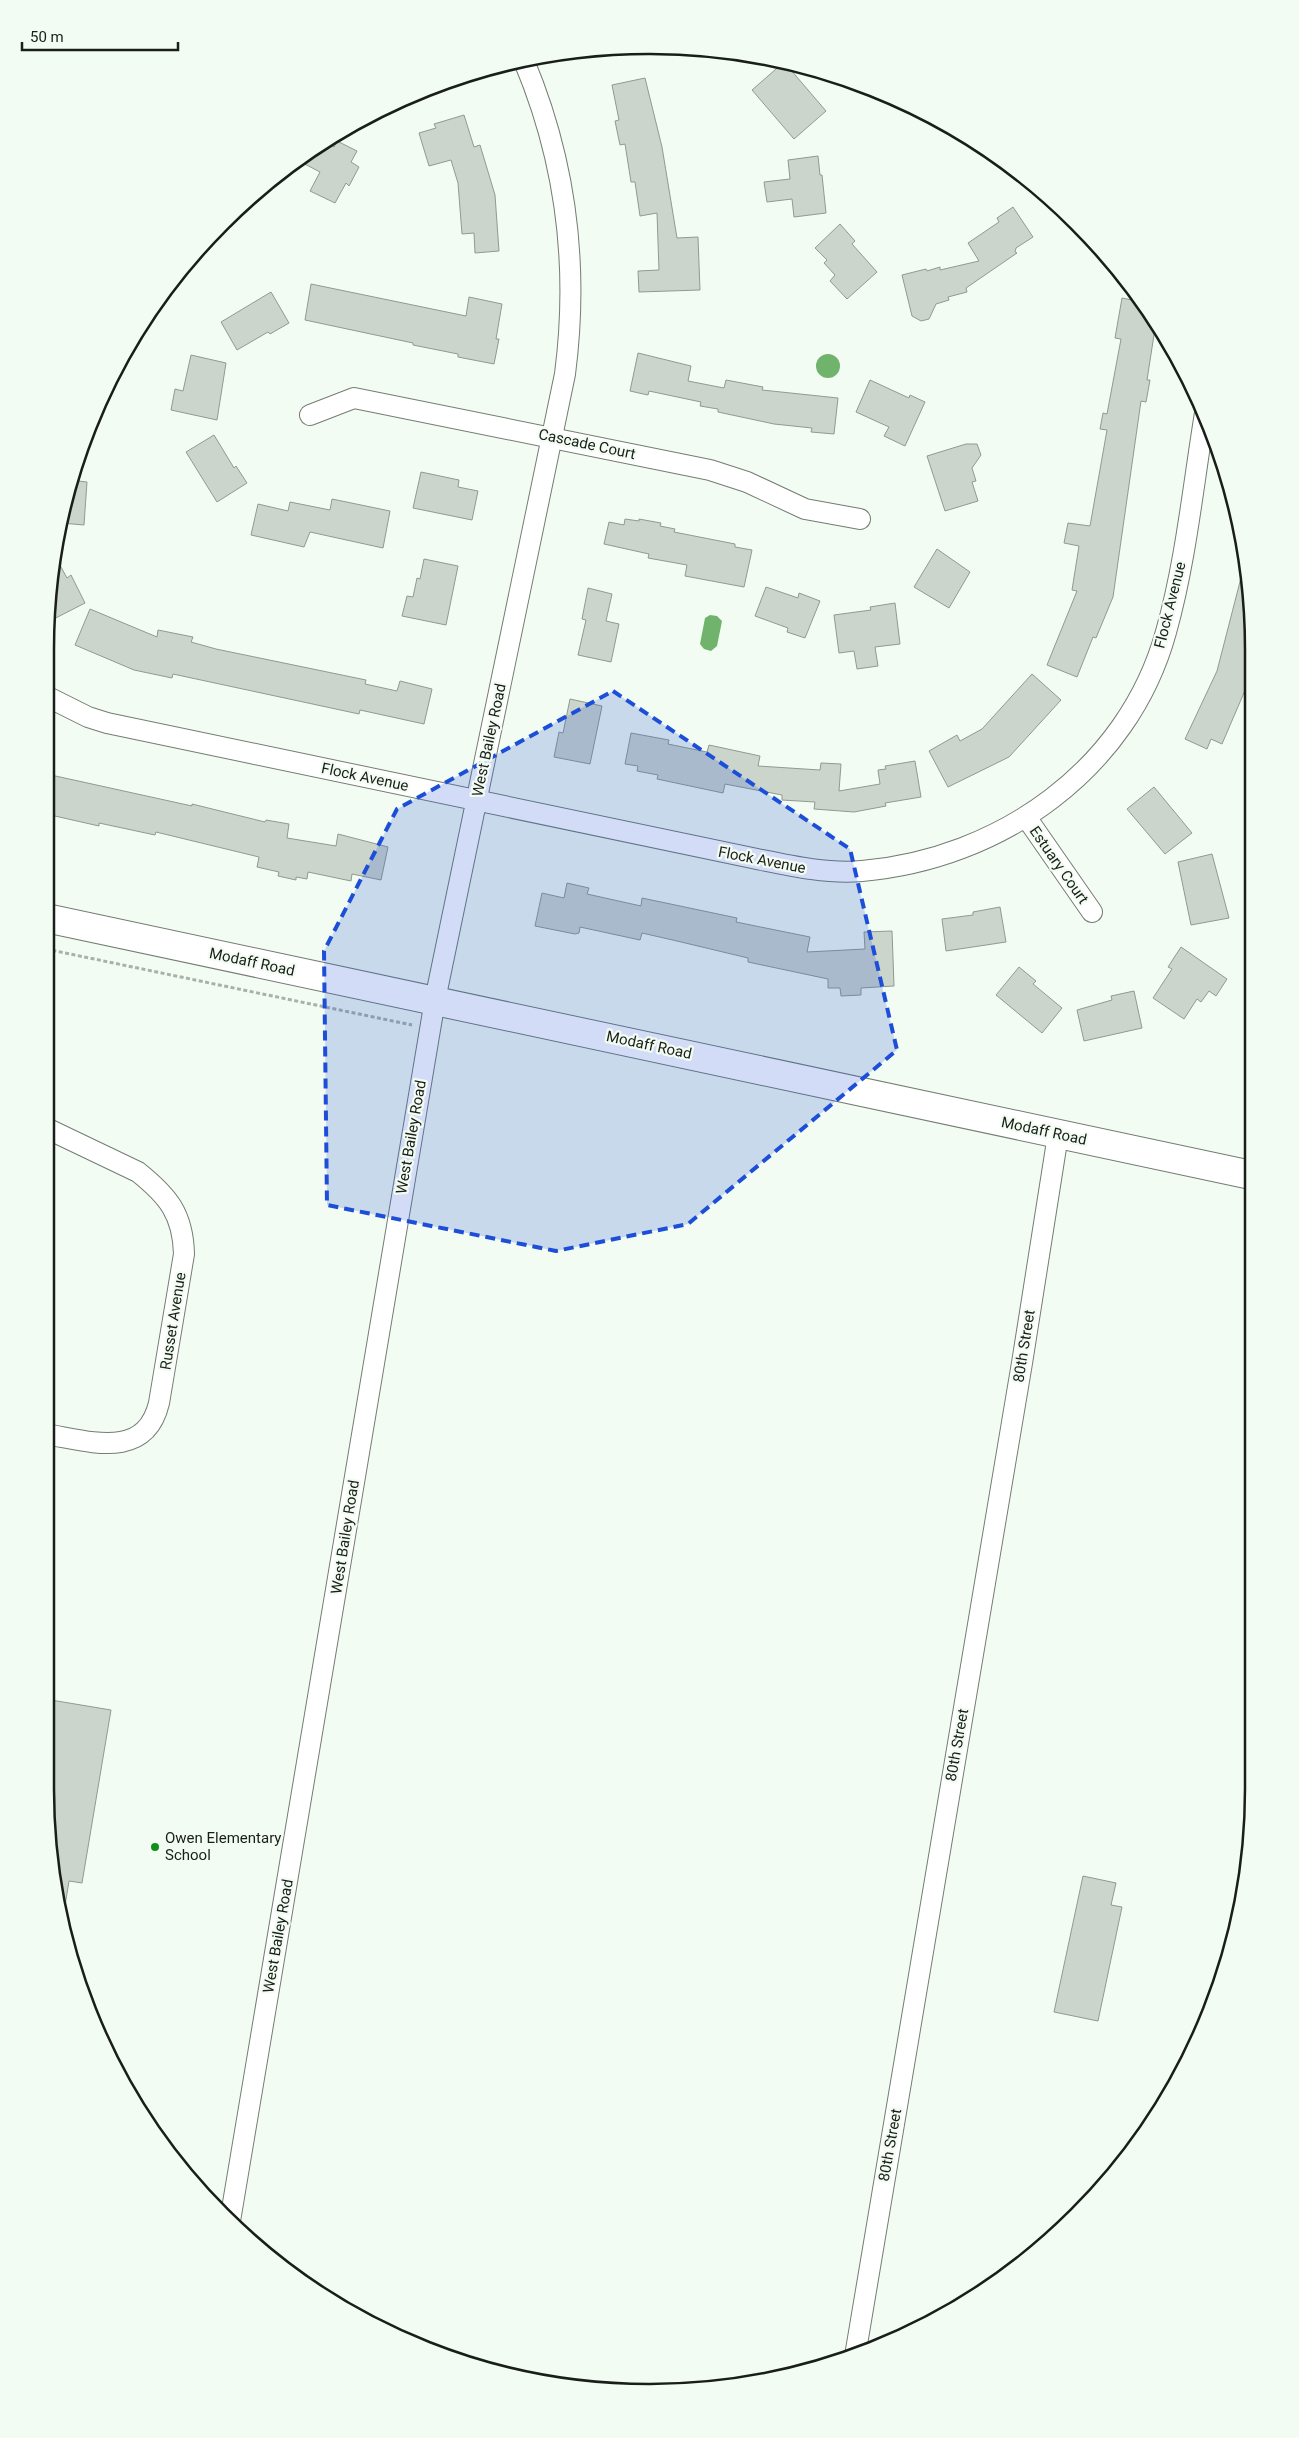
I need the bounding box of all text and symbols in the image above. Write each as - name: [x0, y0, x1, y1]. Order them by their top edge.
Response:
- scale bar: [22, 20, 179, 52]
- text: 50 m: [30, 28, 64, 46]
- street label: Cascade Court: [537, 425, 637, 463]
- street label: Flock Avenue: [1151, 560, 1189, 650]
- street label: West Bailey Road: [468, 682, 510, 798]
- street label: Flock Avenue: [320, 759, 410, 795]
- street label: Estuary Court: [1026, 823, 1092, 907]
- street label: Flock Avenue: [717, 843, 807, 877]
- street label: Modaff Road: [208, 944, 296, 980]
- street label: Modaff Road: [605, 1027, 693, 1063]
- street label: West Bailey Road: [392, 1079, 430, 1195]
- street label: Modaff Road: [1000, 1113, 1088, 1149]
- street label: Russet Avenue: [156, 1271, 190, 1371]
- street label: 80th Street: [1009, 1308, 1039, 1384]
- street label: West Bailey Road: [327, 1479, 363, 1595]
- street label: 80th Street: [942, 1707, 972, 1783]
- place label: Owen Elementary School: [165, 1829, 281, 1864]
- marker: Owen Elementary School: [149, 1841, 161, 1853]
- street label: West Bailey Road: [259, 1878, 297, 1994]
- street label: 80th Street: [875, 2107, 905, 2183]

